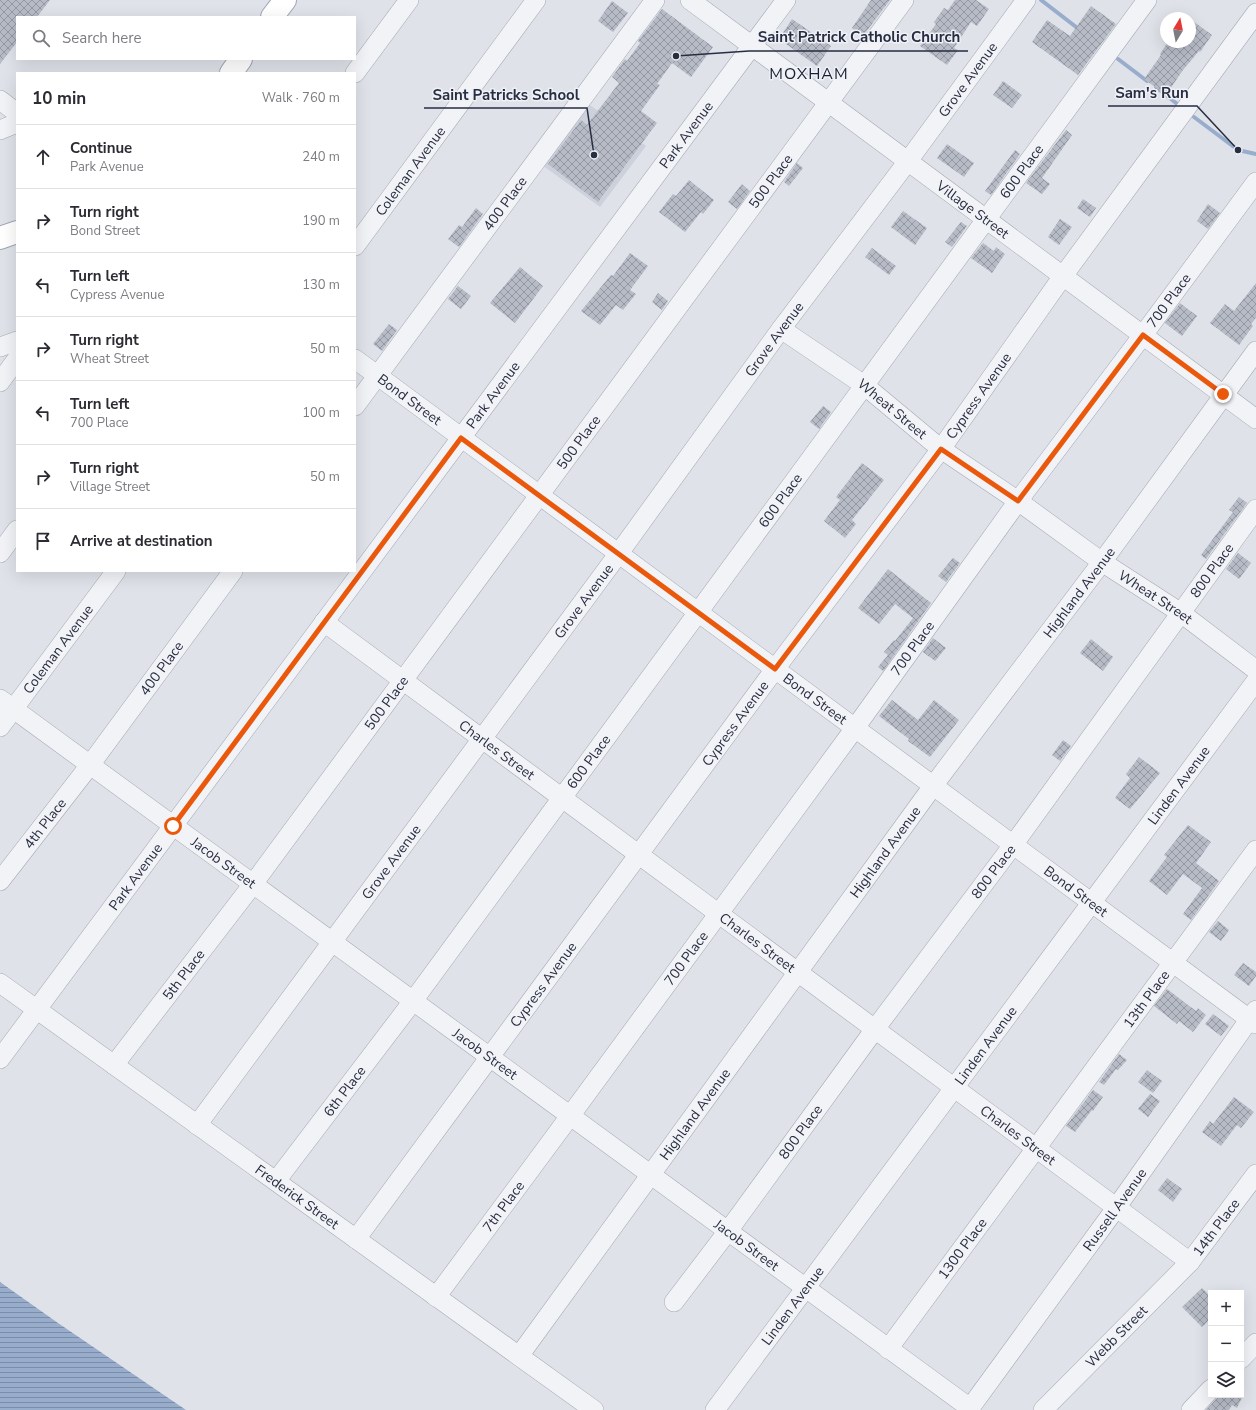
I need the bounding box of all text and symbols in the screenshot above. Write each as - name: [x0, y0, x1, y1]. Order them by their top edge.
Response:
- north arrow: [1160, 12, 1196, 48]
- search box: [16, 16, 356, 60]
- callout: Saint Patrick Catholic Church: [749, 24, 968, 51]
- icon: search: [30, 27, 52, 49]
- text: Saint Patrick Catholic Church: [758, 27, 960, 47]
- text: Search here: [62, 28, 142, 48]
- street label: Grove Avenue: [934, 38, 1002, 121]
- district label: MOXHAM: [769, 63, 849, 85]
- callout: Sam's Run: [1108, 79, 1197, 106]
- callout: Saint Patricks School: [424, 81, 587, 108]
- text: Sam's Run: [1115, 83, 1189, 103]
- text: Saint Patricks School: [433, 85, 580, 105]
- text: 10 min: [32, 87, 86, 110]
- text: Walk · 760 m: [262, 89, 340, 107]
- street label: Park Avenue: [655, 97, 717, 172]
- street label: Coleman Avenue: [371, 122, 449, 220]
- text: Continue: [70, 138, 132, 158]
- street label: 600 Place: [995, 140, 1048, 202]
- icon: ahead: [32, 146, 54, 168]
- text: 240 m: [302, 148, 340, 166]
- street label: 500 Place: [744, 150, 797, 212]
- text: Park Avenue: [70, 158, 144, 176]
- street label: 400 Place: [478, 172, 531, 234]
- street label: Village Street: [932, 176, 1013, 243]
- text: Turn right: [70, 202, 139, 222]
- icon: right: [32, 210, 54, 232]
- text: 190 m: [302, 212, 340, 230]
- text: Bond Street: [70, 222, 140, 240]
- text: Turn left: [70, 266, 129, 286]
- street label: 700 Place: [1142, 269, 1195, 331]
- icon: left: [32, 274, 54, 296]
- text: 130 m: [302, 276, 340, 294]
- text: Cypress Avenue: [70, 286, 164, 304]
- street label: Grove Avenue: [740, 298, 808, 380]
- text: Turn right: [70, 330, 139, 350]
- icon: right: [32, 338, 54, 360]
- text: 50 m: [310, 340, 340, 358]
- street label: Cypress Avenue: [941, 349, 1015, 443]
- text: Wheat Street: [70, 350, 149, 368]
- street label: Park Avenue: [462, 357, 524, 432]
- street label: Bond Street: [374, 369, 446, 429]
- street label: Wheat Street: [854, 374, 931, 443]
- route end: [1214, 385, 1232, 403]
- text: Turn left: [70, 394, 129, 414]
- icon: left: [32, 402, 54, 424]
- text: 100 m: [302, 404, 340, 422]
- street label: 500 Place: [552, 411, 605, 473]
- text: 700 Place: [70, 414, 129, 432]
- text: Turn right: [70, 458, 139, 478]
- icon: right: [32, 466, 54, 488]
- text: 50 m: [310, 468, 340, 486]
- street label: 600 Place: [754, 469, 806, 531]
- text: Village Street: [70, 478, 150, 496]
- icon: arrive: [32, 530, 54, 552]
- text: Arrive at destination: [70, 531, 213, 551]
- street label: 800 Place: [1185, 539, 1238, 601]
- street label: Highland Avenue: [1039, 543, 1119, 642]
- street label: Grove Avenue: [550, 560, 617, 642]
- street label: Wheat Street: [1115, 566, 1197, 628]
- street label: Coleman Avenue: [18, 601, 97, 698]
- street label: 700 Place: [886, 617, 938, 679]
- street label: 400 Place: [135, 637, 188, 699]
- street label: Bond Street: [779, 669, 851, 729]
- street label: 500 Place: [360, 672, 413, 734]
- street label: Cypress Avenue: [697, 677, 773, 770]
- street label: Charles Street: [455, 715, 539, 784]
- street label: 600 Place: [562, 731, 615, 793]
- street label: Linden Avenue: [1143, 742, 1214, 829]
- street label: 4th Place: [19, 794, 70, 853]
- street label: Highland Avenue: [845, 802, 925, 902]
- route start: [164, 817, 182, 835]
- street label: Grove Avenue: [357, 821, 425, 903]
- street label: Jacob Street: [186, 832, 260, 893]
- street label: Park Avenue: [104, 839, 167, 914]
- street label: 800 Place: [967, 840, 1020, 902]
- street label: Bond Street: [1040, 861, 1112, 921]
- street label: Charles Street: [716, 908, 799, 977]
- street label: 700 Place: [660, 927, 712, 989]
- street label: Cypress Avenue: [505, 938, 581, 1031]
- street label: 5th Place: [158, 945, 209, 1004]
- street label: 13th Place: [1118, 966, 1174, 1032]
- street label: Linden Avenue: [950, 1002, 1021, 1089]
- street label: Jacob Street: [448, 1023, 522, 1084]
- street label: 6th Place: [319, 1062, 370, 1120]
- street label: Highland Avenue: [655, 1064, 734, 1164]
- street label: 800 Place: [774, 1101, 826, 1163]
- street label: Charles Street: [976, 1101, 1060, 1169]
- street label: Frederick Street: [251, 1160, 343, 1233]
- street label: Russell Avenue: [1078, 1164, 1151, 1255]
- street label: 7th Place: [478, 1177, 528, 1236]
- street label: 14th Place: [1188, 1195, 1244, 1260]
- street label: Jacob Street: [710, 1214, 783, 1275]
- street label: 1300 Place: [933, 1214, 991, 1283]
- street label: Linden Avenue: [757, 1262, 828, 1349]
- map controls: [1208, 1290, 1244, 1398]
- button: +: [1208, 1290, 1244, 1326]
- street label: Webb Street: [1081, 1301, 1151, 1371]
- button: −: [1208, 1326, 1244, 1362]
- button: layers: [1208, 1362, 1244, 1398]

